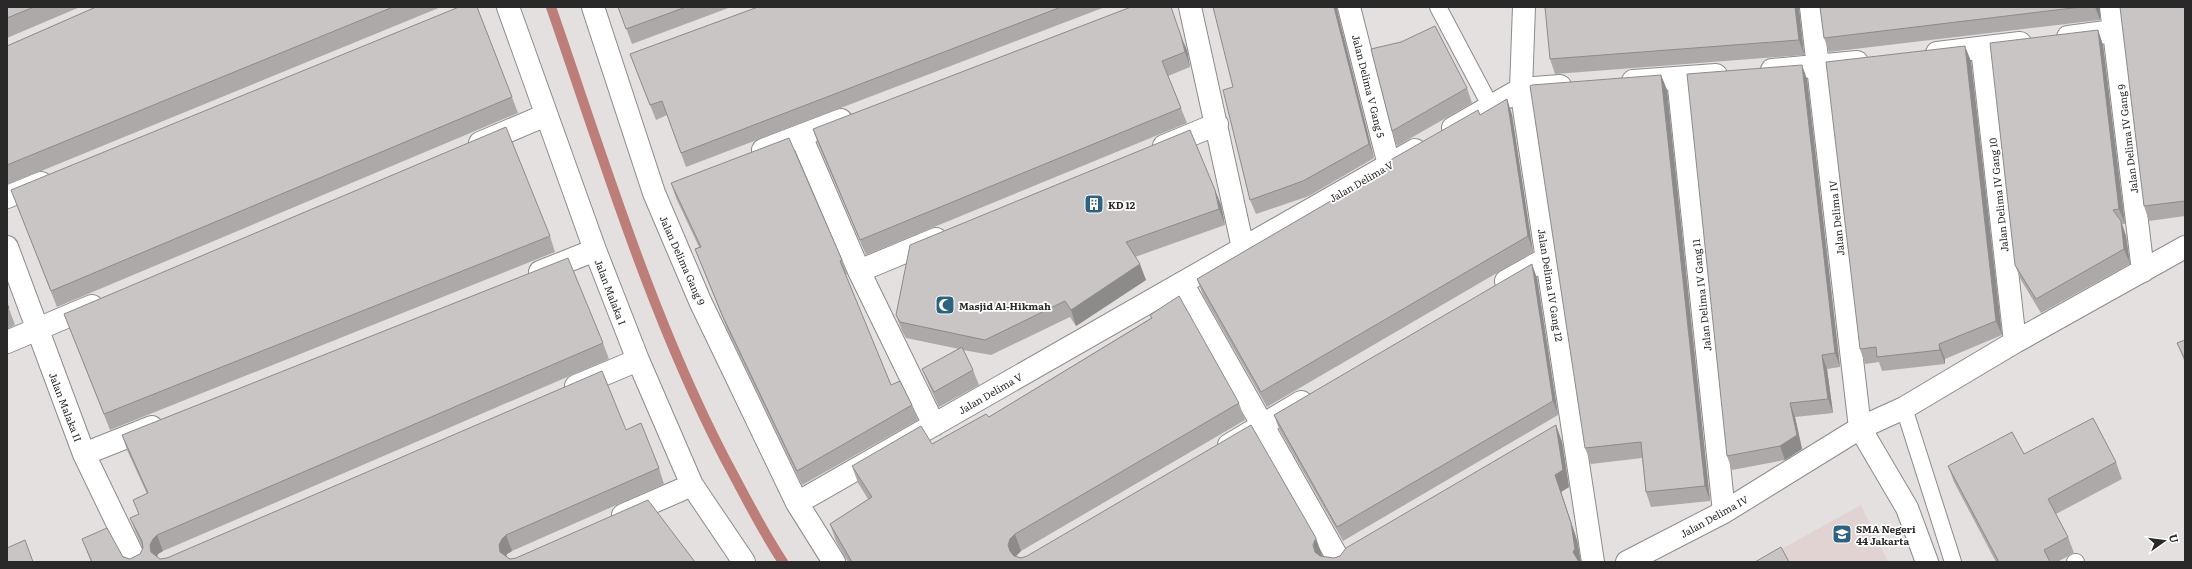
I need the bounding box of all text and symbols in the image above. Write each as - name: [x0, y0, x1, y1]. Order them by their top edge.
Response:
- street label: Jalan Delima V Gang 5: [1349, 33, 1389, 139]
- street label: Jalan Delima IV Gang 9: [2113, 83, 2141, 195]
- street label: Jalan Delima IV Gang 10: [1985, 137, 2011, 253]
- street label: Jalan Delima V: [1326, 156, 1396, 205]
- street label: Jalan Delima IV: [1825, 179, 1847, 256]
- building icon: KD 12: [1083, 193, 1105, 215]
- place label: KD 12: [1108, 197, 1136, 212]
- street label: Jalan Delima Gang 9: [657, 213, 709, 307]
- street label: Jalan Delima IV Gang 12: [1535, 228, 1567, 342]
- street label: Jalan Delima IV Gang 11: [1688, 238, 1714, 352]
- street label: Jalan Malaka I: [592, 257, 630, 327]
- mosque icon: Masjid Al-Hikmah: [934, 294, 956, 316]
- place label: Masjid Al-Hikmah: [959, 298, 1051, 313]
- street label: Jalan Delima V: [955, 368, 1025, 417]
- street label: Jalan Malaka II: [46, 370, 86, 444]
- street label: Jalan Delima IV: [1677, 491, 1751, 541]
- place label: SMA Negeri 44 Jakarta: [1856, 521, 1916, 548]
- north arrow: [2144, 521, 2184, 561]
- school or university icon: SMA Negeri 44 Jakarta: [1831, 523, 1853, 545]
- text: U: [2166, 532, 2184, 545]

